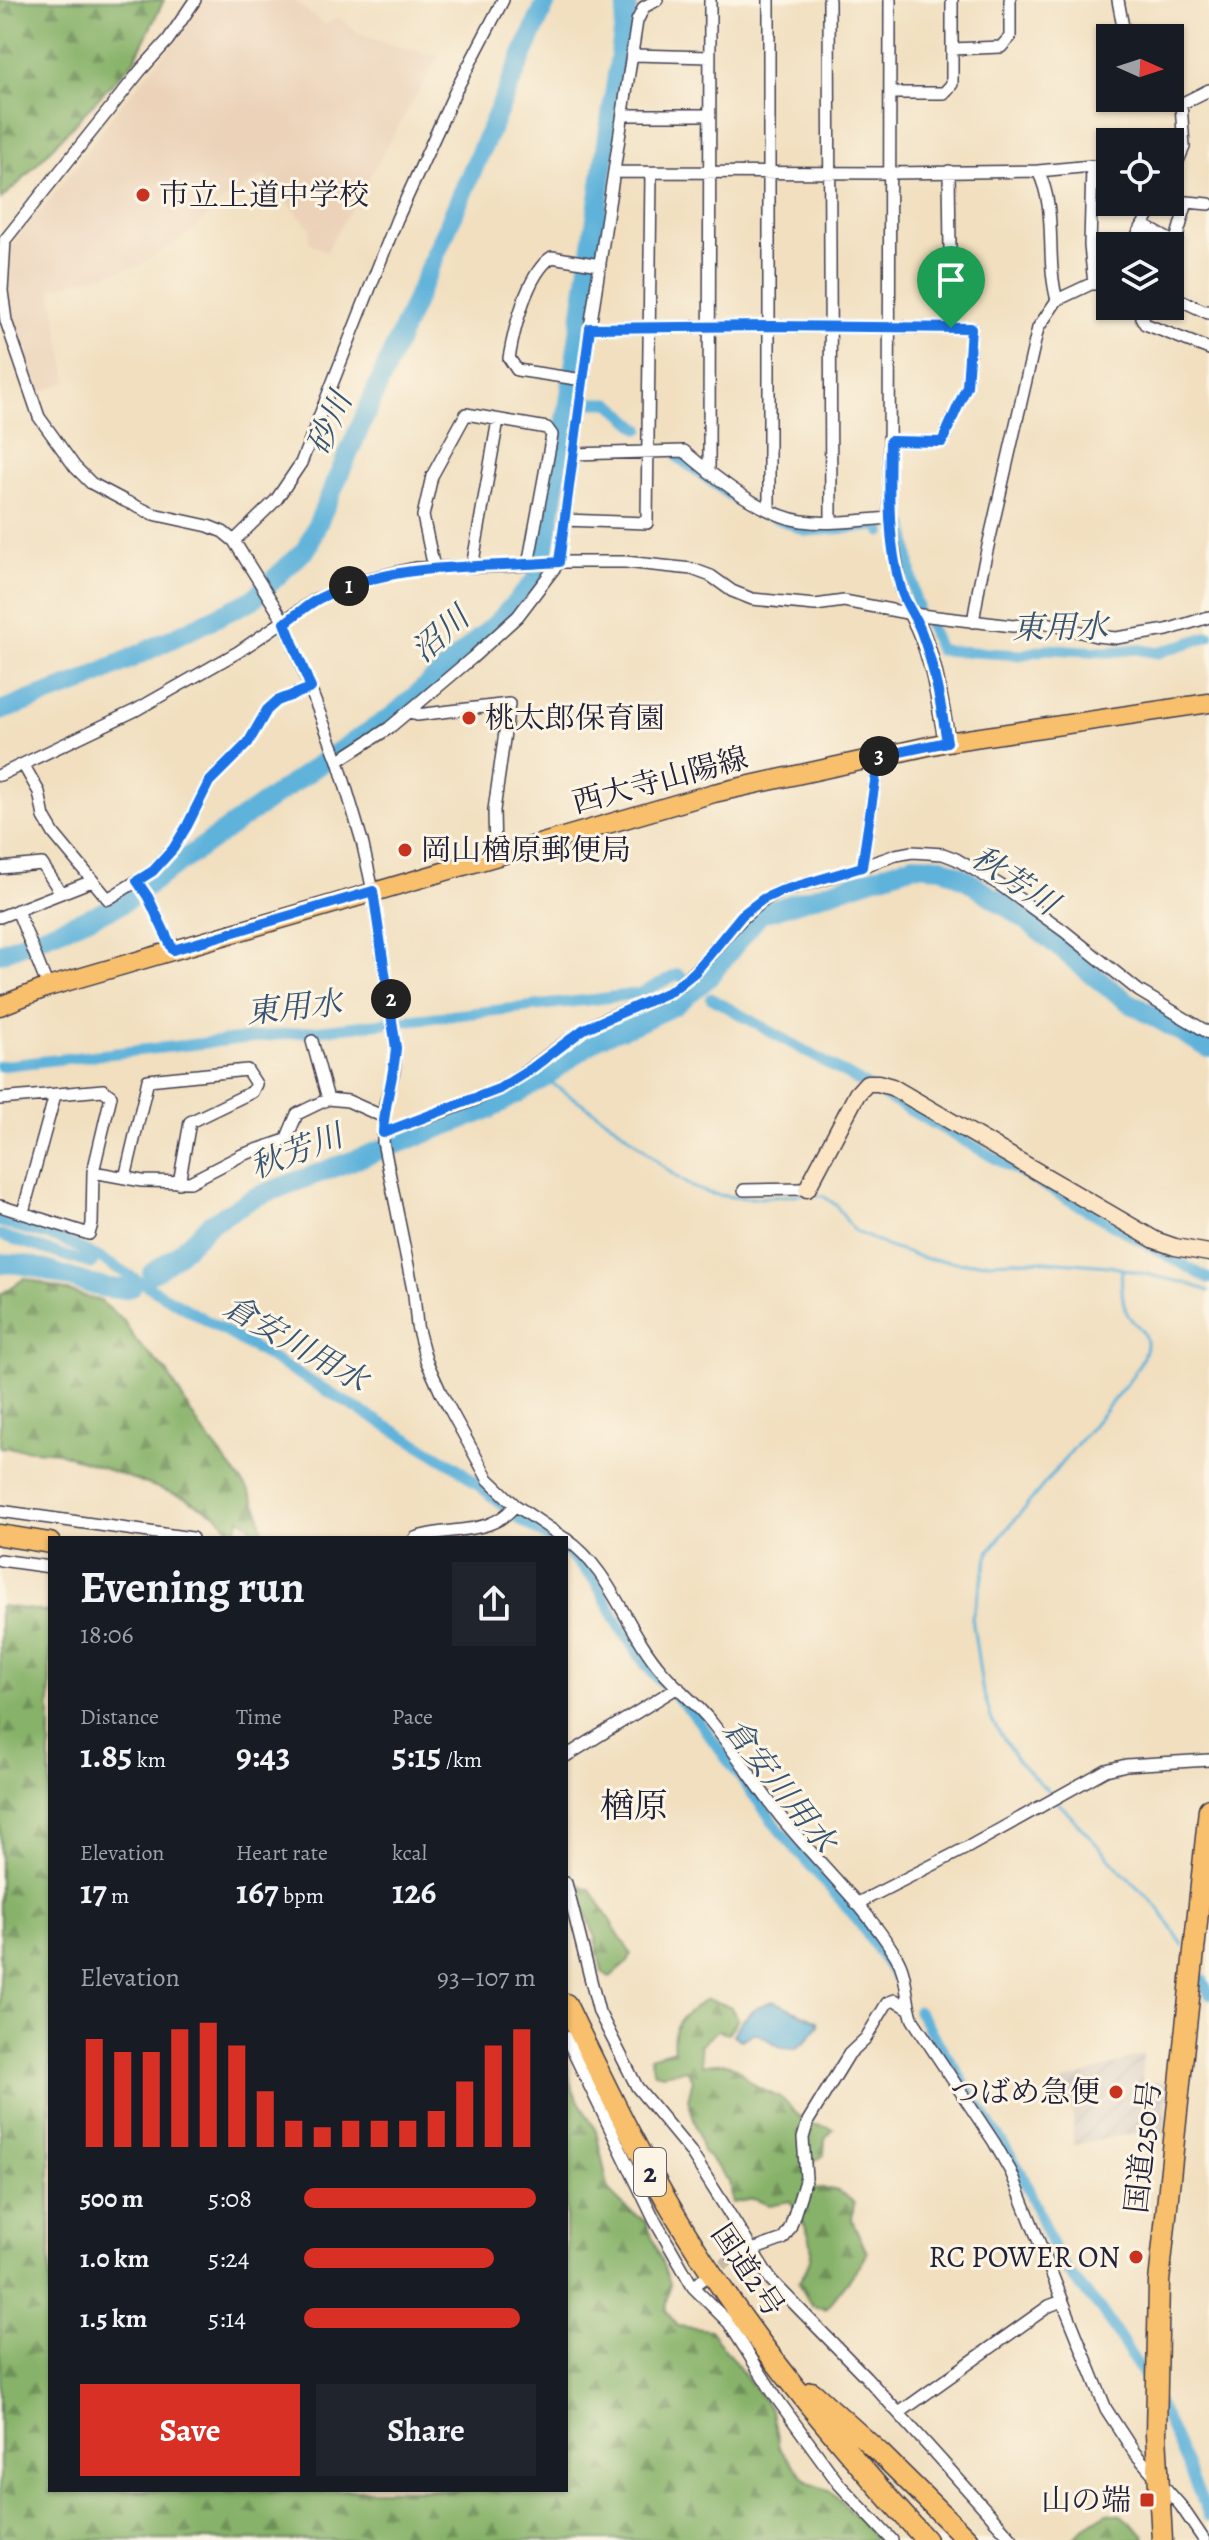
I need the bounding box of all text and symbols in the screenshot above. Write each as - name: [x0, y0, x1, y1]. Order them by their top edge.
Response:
- north arrow: [1096, 24, 1184, 112]
- map controls: [1096, 24, 1184, 320]
- button: locate: [1096, 128, 1184, 216]
- place label: 市立上道中学校: [159, 175, 369, 215]
- marker: 市立上道中学校: [134, 186, 152, 204]
- button: layers: [1096, 232, 1184, 320]
- pin: [917, 246, 985, 328]
- icon: arrive: [929, 258, 973, 302]
- water label: 砂川: [296, 382, 363, 461]
- pin: 1: [329, 566, 369, 606]
- text: 1: [345, 571, 353, 601]
- water label: 沼川: [401, 594, 481, 672]
- water label: 東用水: [1012, 604, 1111, 650]
- place label: 桃太郎保育園: [485, 698, 665, 738]
- marker: 桃太郎保育園: [460, 709, 478, 727]
- pin: 3: [859, 736, 899, 776]
- street label: 西大寺山陽線: [568, 737, 752, 823]
- text: 3: [874, 741, 884, 771]
- place label: 岡山楢原郵便局: [421, 830, 631, 870]
- water label: 秋芳川: [963, 835, 1070, 927]
- marker: 岡山楢原郵便局: [396, 841, 414, 859]
- pin: 2: [371, 979, 411, 1019]
- water label: 東用水: [244, 980, 347, 1034]
- text: 2: [386, 984, 396, 1014]
- water label: 秋芳川: [243, 1112, 351, 1189]
- water label: 倉安川用水: [216, 1284, 379, 1404]
- text: Evening run: [80, 1557, 305, 1617]
- button: share: [452, 1562, 536, 1646]
- text: 18:06: [80, 1617, 134, 1652]
- text: Distance: [80, 1702, 159, 1732]
- text: Time: [236, 1702, 282, 1732]
- text: Pace: [392, 1702, 433, 1732]
- water label: 倉安川用水: [713, 1708, 848, 1864]
- text: 1.85: [80, 1732, 132, 1779]
- text: 9:43: [236, 1732, 290, 1779]
- text: 5:15: [392, 1732, 441, 1779]
- text: km: [132, 1745, 166, 1775]
- text: /km: [441, 1745, 482, 1775]
- district label: 楢原: [600, 1782, 668, 1829]
- text: Elevation: [80, 1838, 164, 1868]
- text: Heart rate: [236, 1838, 328, 1868]
- text: kcal: [392, 1838, 427, 1868]
- text: 17: [80, 1868, 107, 1915]
- text: 167: [236, 1868, 279, 1915]
- text: 126: [392, 1868, 436, 1915]
- text: m: [107, 1881, 129, 1911]
- text: bpm: [279, 1881, 324, 1911]
- text: Elevation: [80, 1960, 180, 1995]
- text: 93–107 m: [437, 1960, 536, 1995]
- place label: つばめ急便: [950, 2072, 1100, 2112]
- street label: 国道250号: [1116, 2079, 1170, 2215]
- marker: つばめ急便: [1107, 2083, 1125, 2101]
- road number: 2: [634, 2148, 666, 2196]
- text: 500 m: [80, 2181, 144, 2216]
- text: 5:08: [208, 2181, 252, 2216]
- street label: 国道2号: [702, 2216, 794, 2324]
- place label: RC POWER ON: [929, 2237, 1120, 2277]
- text: 1.0 km: [80, 2241, 149, 2276]
- text: 5:24: [208, 2241, 250, 2276]
- marker: RC POWER ON: [1127, 2248, 1145, 2266]
- text: 1.5 km: [80, 2301, 147, 2336]
- text: 5:14: [208, 2301, 246, 2336]
- button: Save: [80, 2384, 300, 2476]
- button: Share: [316, 2384, 536, 2476]
- place label: 山の端: [1041, 2480, 1131, 2520]
- marker: 山の端: [1138, 2491, 1156, 2509]

